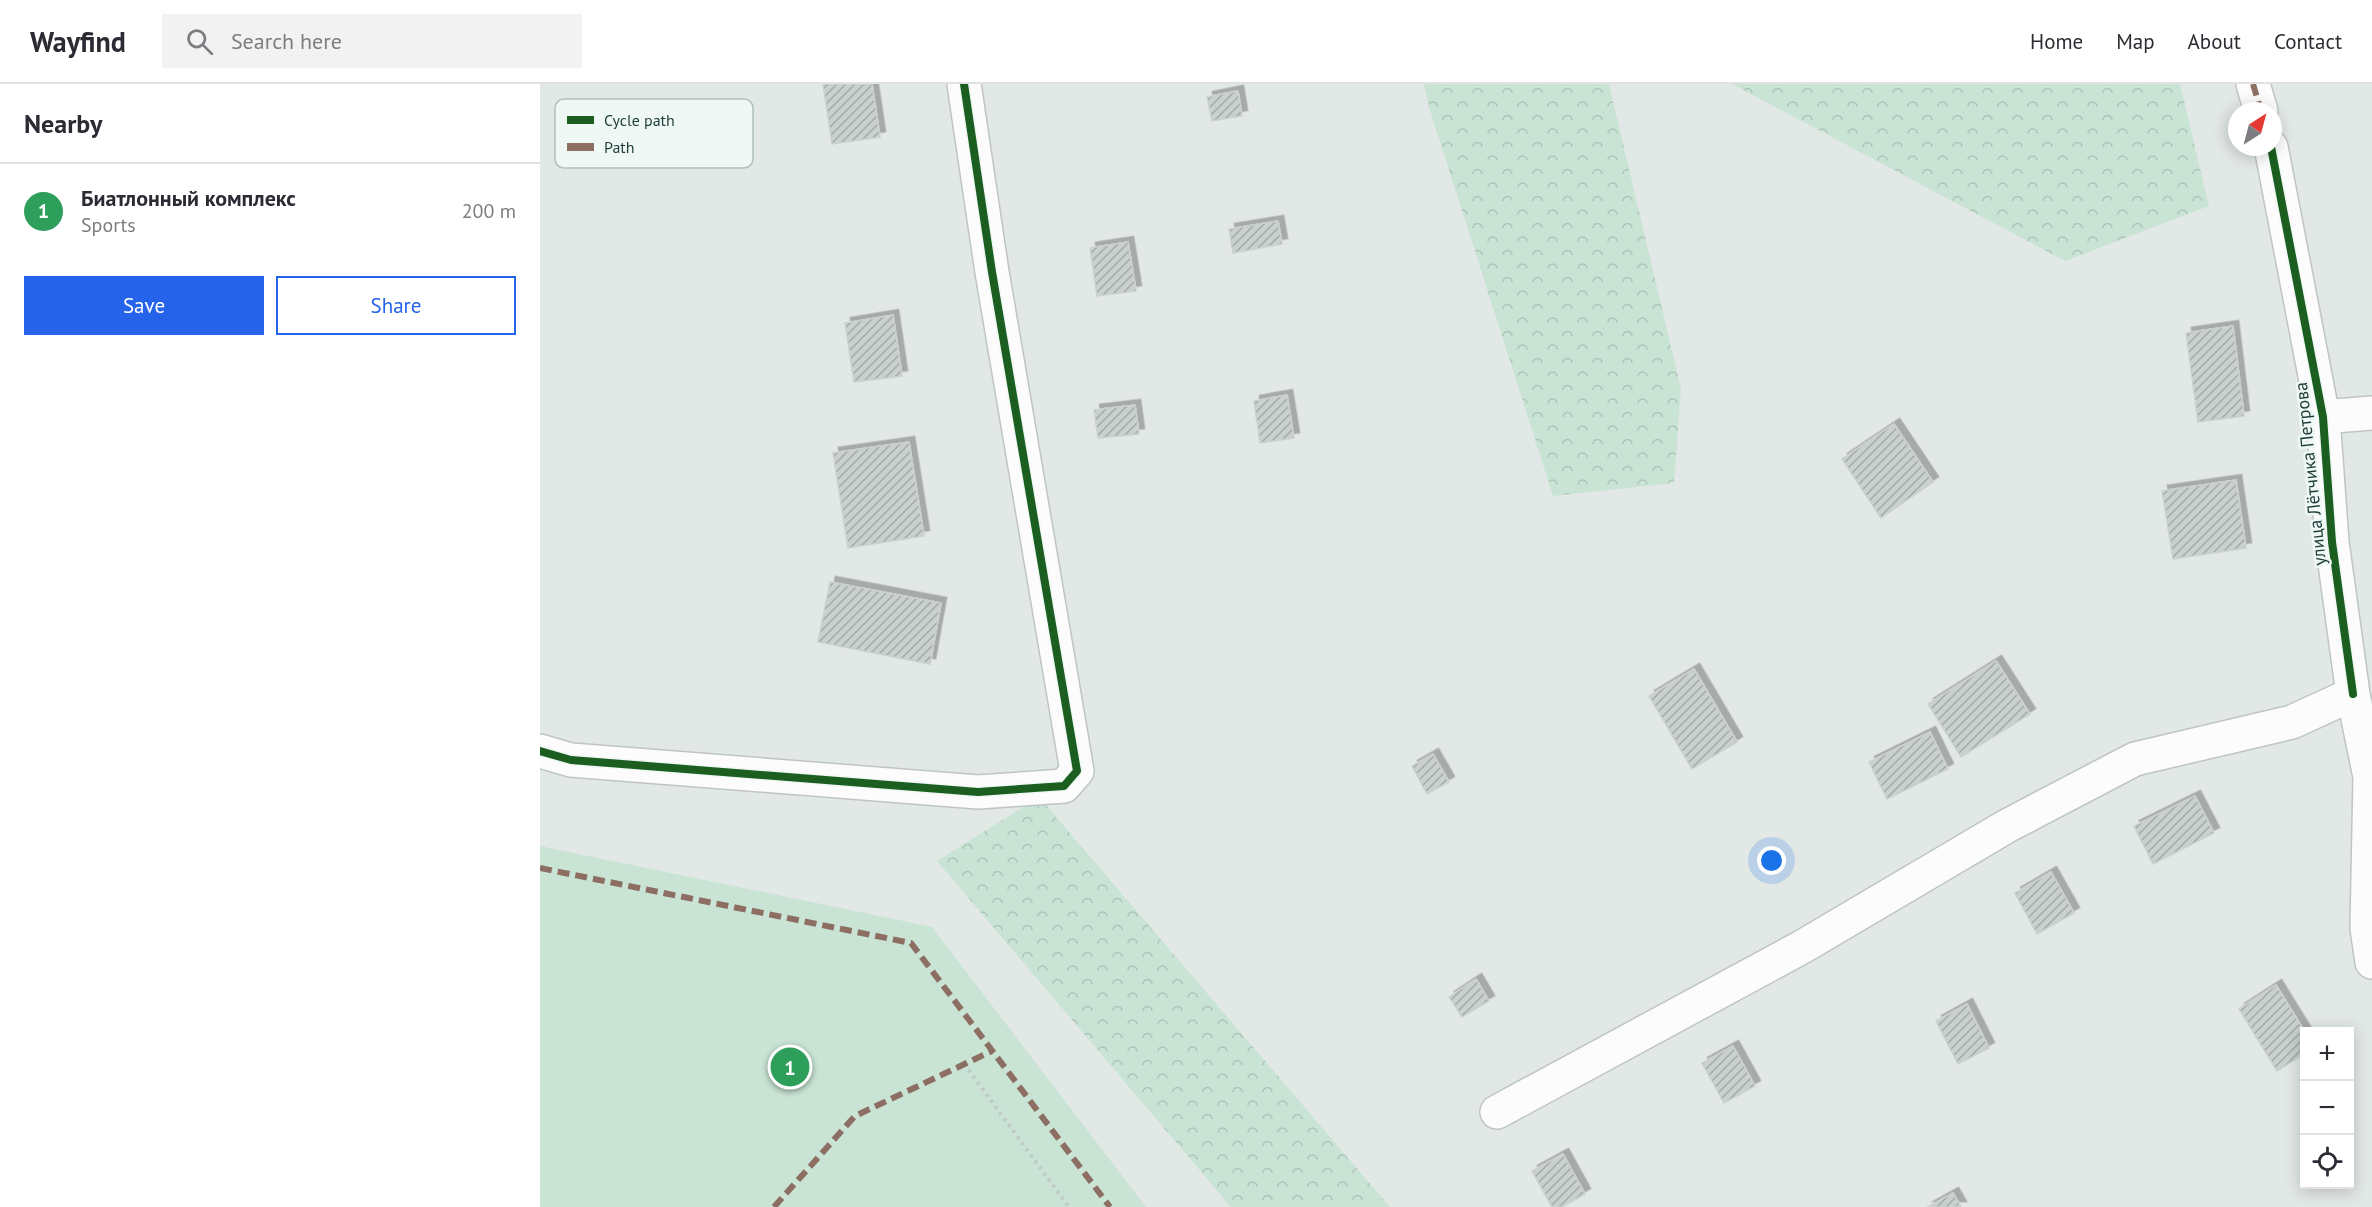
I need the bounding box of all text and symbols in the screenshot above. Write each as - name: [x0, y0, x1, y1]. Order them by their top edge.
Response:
- search box: [162, 14, 582, 68]
- text: Wayfind: [30, 23, 126, 60]
- icon: search: [183, 25, 216, 58]
- text: Search here: [231, 27, 342, 55]
- text: Home: [2030, 28, 2083, 55]
- text: Map: [2116, 28, 2155, 55]
- text: About: [2188, 28, 2241, 55]
- text: Contact: [2274, 28, 2342, 55]
- legend: [555, 99, 753, 168]
- north arrow: [2228, 102, 2282, 156]
- text: Nearby: [24, 107, 102, 140]
- text: Cycle path: [604, 110, 675, 130]
- text: Path: [604, 137, 635, 157]
- text: Биатлонный комплекс: [81, 184, 296, 212]
- text: 1: [38, 198, 49, 224]
- text: 200 m: [462, 198, 516, 224]
- text: Sports: [81, 212, 136, 238]
- button: Save: [24, 276, 264, 335]
- button: Share: [276, 276, 516, 335]
- street label: улица Лётчика Петрова: [2289, 381, 2331, 567]
- your location: [1757, 846, 1786, 875]
- map controls: [2300, 1027, 2354, 1189]
- button: +: [2300, 1027, 2354, 1081]
- pin: 1: [770, 1044, 810, 1090]
- button: −: [2300, 1081, 2354, 1135]
- button: locate: [2300, 1135, 2354, 1189]

